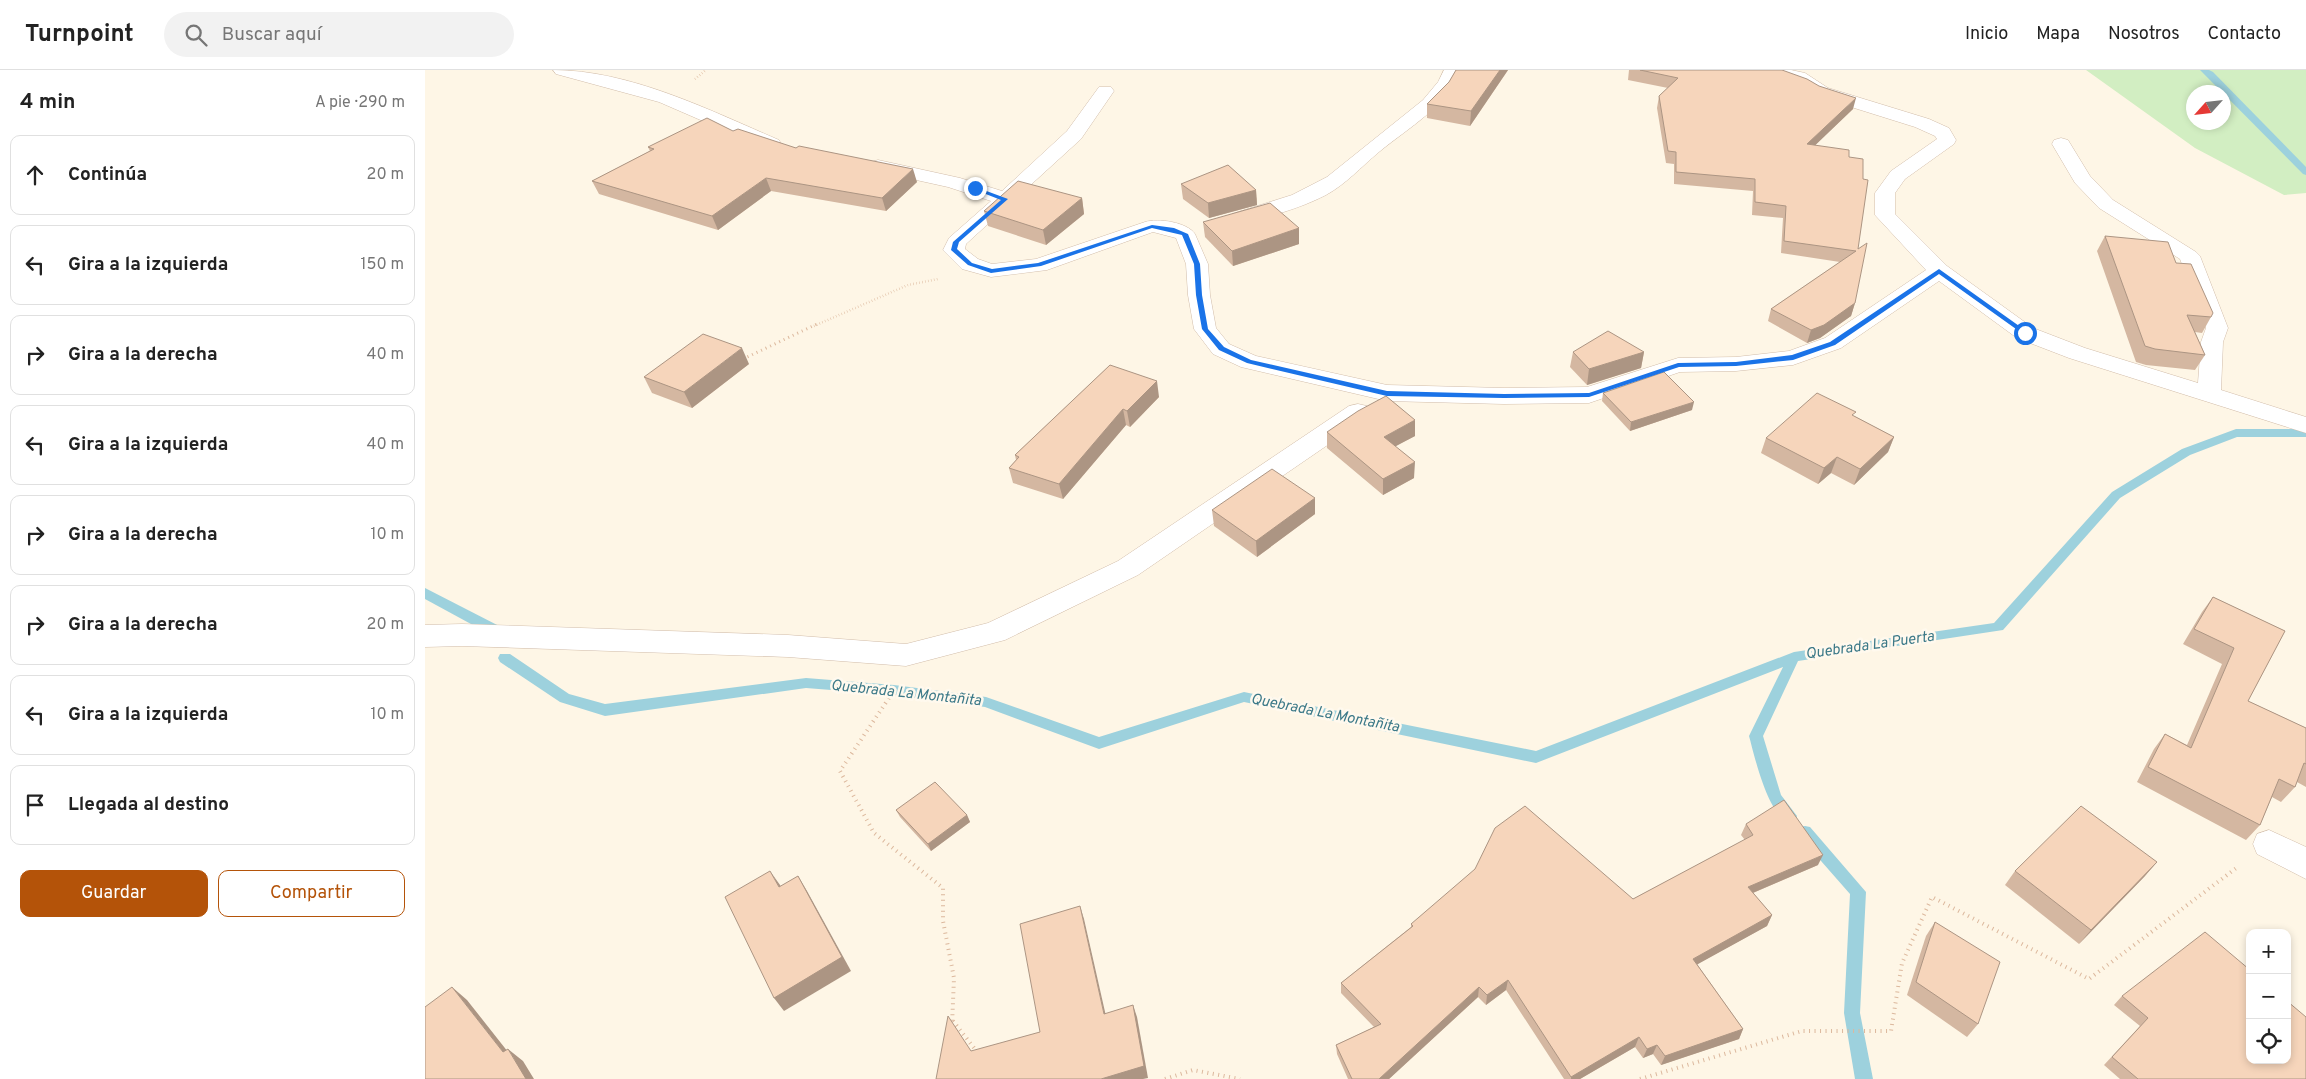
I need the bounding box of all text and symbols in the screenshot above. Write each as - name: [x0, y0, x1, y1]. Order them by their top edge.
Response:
- search box: [164, 12, 514, 57]
- text: Turnpoint: [25, 20, 134, 50]
- icon: search: [182, 21, 210, 49]
- text: Buscar aquí: [222, 23, 322, 47]
- text: Inicio: [1965, 23, 2008, 46]
- text: Mapa: [2036, 23, 2080, 46]
- text: Nosotros: [2108, 23, 2180, 46]
- text: Contacto: [2208, 23, 2281, 46]
- north arrow: [2186, 85, 2231, 130]
- text: 4 min: [20, 89, 76, 116]
- text: A pie · 290 m: [315, 93, 405, 113]
- icon: ahead: [21, 161, 49, 189]
- text: Continúa: [68, 163, 147, 187]
- text: 20 m: [367, 165, 404, 185]
- route end: [964, 177, 987, 200]
- icon: left: [21, 251, 49, 279]
- text: Gira a la izquierda: [68, 253, 228, 277]
- text: 150 m: [361, 255, 404, 275]
- route start: [2014, 322, 2037, 345]
- icon: right: [21, 341, 49, 369]
- text: Gira a la derecha: [68, 343, 218, 367]
- text: 40 m: [366, 345, 404, 365]
- icon: left: [21, 431, 49, 459]
- text: Gira a la izquierda: [68, 433, 228, 457]
- text: 40 m: [366, 435, 404, 455]
- icon: right: [21, 521, 49, 549]
- text: Gira a la derecha: [68, 523, 218, 547]
- text: 10 m: [370, 525, 404, 545]
- icon: right: [21, 611, 49, 639]
- text: Gira a la derecha: [68, 613, 218, 637]
- text: 20 m: [367, 615, 404, 635]
- water label: Quebrada La Puerta: [1804, 628, 1936, 664]
- water label: Quebrada La Montañita: [830, 677, 982, 711]
- water label: Quebrada La Montañita: [1249, 690, 1401, 738]
- icon: left: [21, 701, 49, 729]
- text: Gira a la izquierda: [68, 703, 228, 727]
- text: 10 m: [370, 705, 404, 725]
- icon: arrive: [21, 791, 49, 819]
- text: Llegada al destino: [68, 793, 229, 817]
- button: Guardar: [20, 870, 208, 917]
- button: Compartir: [218, 870, 405, 917]
- map controls: [2246, 929, 2291, 1064]
- button: +: [2246, 929, 2291, 974]
- button: −: [2246, 974, 2291, 1019]
- button: locate: [2246, 1019, 2291, 1064]

